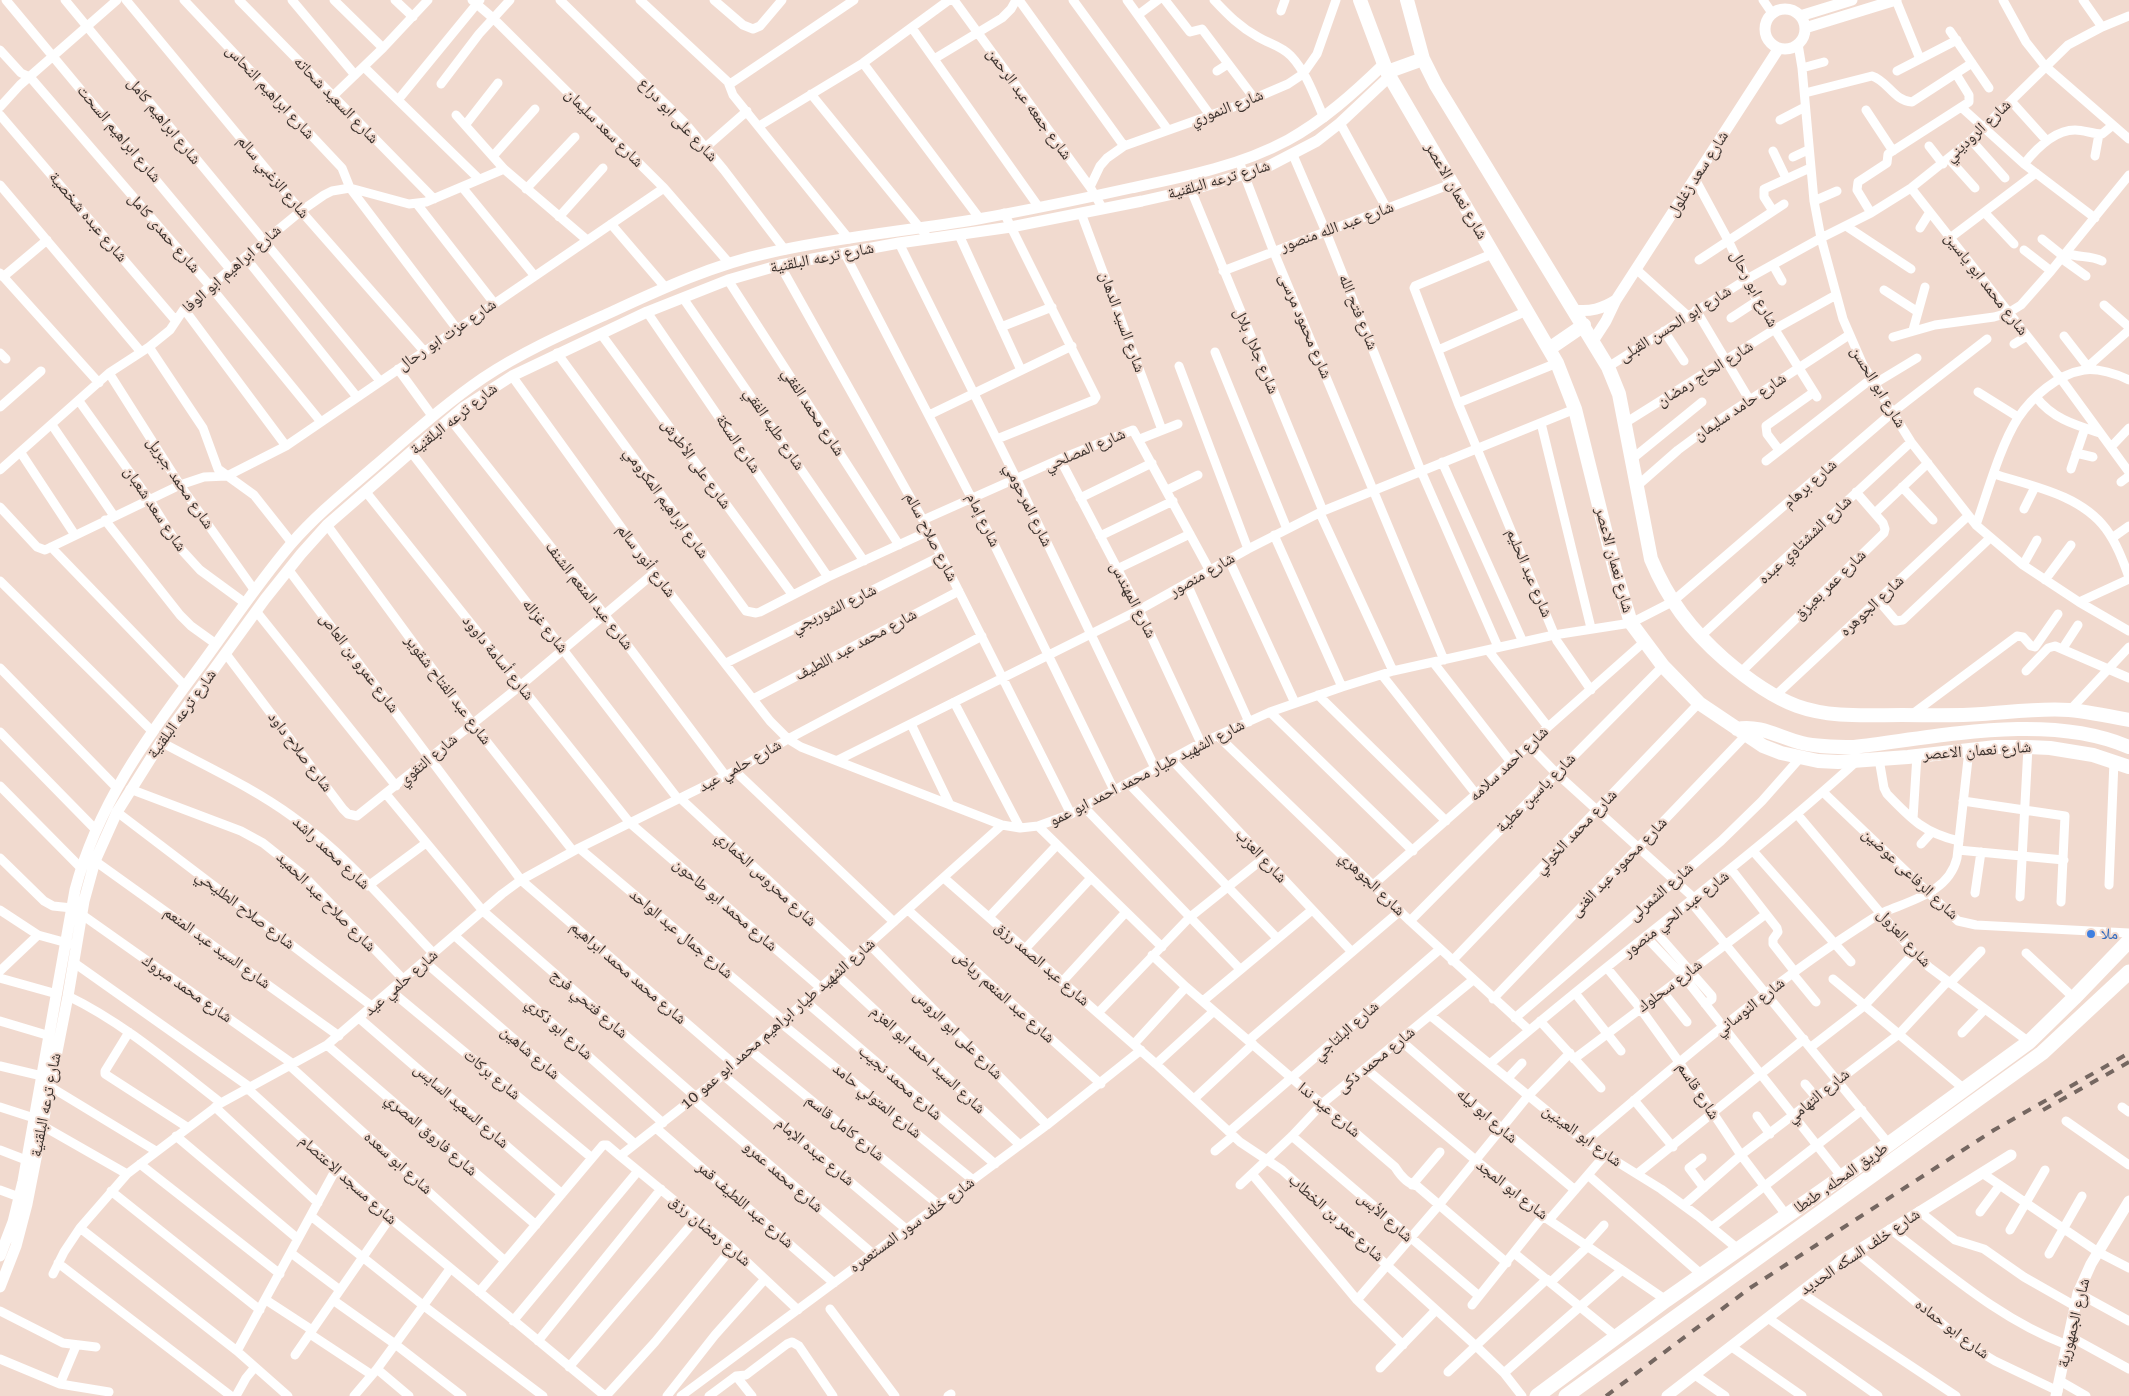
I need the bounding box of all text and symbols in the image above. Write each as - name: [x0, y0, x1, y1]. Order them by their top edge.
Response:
- street label: شارع ابراهيم النحاس: [221, 41, 319, 143]
- street label: شارع جمعه عبد الرحمن: [982, 44, 1076, 164]
- street label: شارع السعيد شحاته: [289, 52, 383, 148]
- street label: شارع ابراهيم كامل: [123, 73, 205, 169]
- street label: شارع على ابو دراع: [634, 74, 722, 166]
- street label: شارع ابراهيم السحت: [73, 82, 165, 186]
- street label: شارع سعد سليمان: [561, 85, 647, 171]
- street label: شارع النموري: [1188, 85, 1266, 131]
- street label: شارع الروديني: [1941, 96, 2015, 166]
- street label: شارع سعد زغلول: [1663, 127, 1733, 221]
- street label: شارع الزغبي سالم: [233, 132, 313, 222]
- street label: شارع نعمان الاعصر: [1421, 139, 1491, 243]
- street label: شارع ترعه البلقنية: [1166, 156, 1272, 204]
- street label: شارع عبده شخصية: [45, 168, 131, 266]
- street label: شارع حمدى كامل: [124, 189, 204, 277]
- street label: شارع عبد الله منصور: [1278, 198, 1396, 256]
- street label: شارع ابراهيم ابو الوفا: [179, 221, 285, 317]
- street label: شارع محمد ابو ياسين: [1940, 229, 2032, 339]
- street label: شارع ترعه البلقنية: [768, 239, 876, 277]
- street label: شارع ابو رحال: [1726, 247, 1782, 331]
- street label: شارع السيد الدهان: [1095, 269, 1149, 375]
- street label: شارع محمود مرسى: [1274, 270, 1336, 382]
- street label: شارع فتح الله: [1334, 271, 1382, 353]
- street label: شارع ابو الحسن القبلى: [1615, 282, 1735, 366]
- street label: شارع عزت ابو رحال: [394, 295, 500, 375]
- street label: شارع جلال بلال: [1229, 305, 1283, 397]
- street label: شارع الحاج رمضان: [1653, 337, 1757, 411]
- street label: شارع ابو الحسن: [1846, 343, 1910, 431]
- street label: شارع محمد الفقي: [777, 364, 849, 460]
- street label: شارع حامد سليمان: [1690, 369, 1790, 445]
- street label: شارع ترعه البلقنية: [407, 379, 501, 459]
- street label: شارع طلبه الفقي: [739, 384, 809, 474]
- street label: شارع السكة: [711, 411, 765, 477]
- street label: شارع على الأطرش: [657, 415, 735, 513]
- street label: شارع المصلحي: [1042, 424, 1128, 476]
- street label: شارع محمد جبريل: [142, 433, 218, 533]
- street label: شارع ابراهيم المكرومي: [619, 444, 713, 562]
- street label: شارع برهام: [1779, 455, 1841, 513]
- street label: شارع المرحومي: [999, 460, 1057, 550]
- street label: شارع سعد شعبان: [120, 463, 190, 555]
- street label: شارع صلاح سالم: [900, 489, 962, 585]
- street label: شارع إمام: [962, 490, 1004, 550]
- street label: شارع الششتاوي عبده: [1754, 492, 1856, 588]
- street label: شارع نعمان الاعصر: [1591, 505, 1637, 615]
- street label: شارع أنور سالم: [612, 521, 680, 601]
- street label: شارع عبد الحليم: [1502, 526, 1556, 620]
- street label: شارع عبد المنعم الشنف: [541, 538, 637, 654]
- street label: شارع عمر بعيزق: [1790, 546, 1870, 624]
- street label: شارع منصور: [1166, 549, 1238, 601]
- street label: شارع المهندس: [1106, 559, 1160, 641]
- street label: شارع الجوهره: [1836, 571, 1908, 641]
- street label: شارع الشوربجي: [788, 580, 880, 638]
- street label: شارع غزاله: [518, 595, 572, 657]
- street label: شارع محمد عبد اللطيف: [792, 605, 920, 685]
- street label: شارع عمرو بن العاص: [315, 609, 403, 717]
- street label: شارع أسامة داوود: [458, 612, 538, 704]
- street label: شارع عبد الفتاح شقوير: [400, 631, 496, 749]
- street label: شارع ترعه البلقنية: [143, 666, 221, 762]
- street label: شارع صلاح داود: [264, 708, 336, 796]
- street label: شارع الشهيد طيار محمد احمد ابو عمو: [1046, 715, 1248, 831]
- street label: شارع احمد سلامه: [1465, 722, 1553, 806]
- street label: شارع التقوي: [395, 730, 461, 790]
- street label: شارع حلمي عيد: [695, 735, 785, 797]
- street label: شارع نعمان الاعصر: [1922, 738, 2032, 764]
- street label: شارع ياسين عطية: [1492, 749, 1580, 837]
- street label: شارع محمد الخولي: [1531, 786, 1621, 878]
- street label: شارع محمد راشد: [288, 812, 374, 894]
- street label: شارع محمود عبد الغنى: [1567, 813, 1671, 921]
- street label: شارع الرفاعى عوضين: [1858, 824, 1962, 924]
- street label: شارع العزب: [1231, 825, 1291, 887]
- street label: شارع محروس الخماري: [711, 827, 821, 931]
- street label: شارع صلاح عبد الحميد: [272, 848, 380, 956]
- street label: شارع الجوهري: [1335, 848, 1409, 920]
- street label: شارع محمد ابو طاحون: [669, 854, 781, 956]
- street label: شارع الشمرلى: [1625, 859, 1697, 925]
- street label: شارع صلاح الطليحي: [191, 866, 299, 954]
- street label: شارع عبد الحي منصور: [1619, 866, 1733, 962]
- street label: شارع جمال عبد الواحد: [625, 885, 737, 983]
- street label: شارع السيد عبد المنعم: [160, 903, 274, 993]
- street label: شارع العزول: [1873, 905, 1935, 971]
- street label: شارع محمد محمد ابراهيم: [566, 917, 690, 1029]
- street label: شارع عبد الصمد رزق: [991, 918, 1093, 1010]
- place label: ملا: [2101, 924, 2118, 944]
- marker: ملا: [2085, 928, 2097, 940]
- street label: شارع الشهيد طيار ابراهيم محمد ابو عمو 10: [677, 934, 879, 1114]
- street label: شارع حلمي عيد: [360, 946, 442, 1020]
- street label: شارع عبد المنعم رياض: [949, 946, 1059, 1048]
- street label: شارع محمد مبروك: [138, 951, 236, 1027]
- street label: شارع سحلوك: [1634, 955, 1706, 1017]
- street label: شارع فتحي فرج: [546, 965, 632, 1043]
- street label: شارع النوساني: [1711, 974, 1789, 1040]
- street label: شارع على ابو الروس: [909, 986, 1007, 1084]
- street label: شارع ابو ذكري: [521, 994, 597, 1064]
- street label: شارع البلتاجي: [1309, 997, 1383, 1065]
- street label: شارع السيد احمد ابو العزم: [867, 1002, 989, 1118]
- street label: شارع شاهين: [496, 1022, 564, 1084]
- street label: شارع محمد ذكى: [1333, 1023, 1419, 1097]
- street label: شارع محمد نجيب: [854, 1041, 946, 1125]
- street label: شارع بركات: [460, 1046, 524, 1104]
- street label: شارع ترعه البلقنية: [27, 1051, 65, 1159]
- street label: شارع السعيد السايس: [409, 1059, 513, 1153]
- street label: شارع المتولي حامد: [829, 1059, 925, 1143]
- street label: شارع قاسم: [1672, 1059, 1724, 1123]
- street label: شارع التهامي: [1782, 1065, 1854, 1127]
- street label: شارع عيد ندا: [1294, 1078, 1364, 1142]
- street label: شارع ابو ليله: [1453, 1084, 1521, 1148]
- street label: شارع فاروق المصري: [381, 1090, 481, 1180]
- street label: شارع كامل قاسم: [802, 1090, 888, 1166]
- street label: شارع ابو العينين: [1539, 1101, 1625, 1171]
- street label: شارع عبده الإمام: [772, 1114, 858, 1190]
- street label: شارع ابو سعده: [360, 1127, 436, 1199]
- street label: شارع مسجد الاعتصام: [295, 1131, 401, 1229]
- street label: شارع محمد عمرو: [739, 1137, 827, 1217]
- street label: طريق المحله, طنطا: [1790, 1139, 1892, 1217]
- street label: شارع ابو المجد: [1472, 1156, 1552, 1224]
- street label: شارع عبد اللطيف قمر: [692, 1158, 798, 1252]
- street label: شارع عمر بن الخطاب: [1284, 1170, 1388, 1266]
- street label: شارع خلف سور المستعمره: [846, 1173, 978, 1277]
- street label: شارع الأبس: [1353, 1188, 1417, 1246]
- street label: شارع رمضان رزق: [665, 1191, 755, 1271]
- street label: شارع خلف السكه الحديد: [1796, 1205, 1924, 1299]
- street label: شارع الجمهورية: [2054, 1276, 2094, 1370]
- street label: شارع ابو حماده: [1911, 1295, 1993, 1363]

